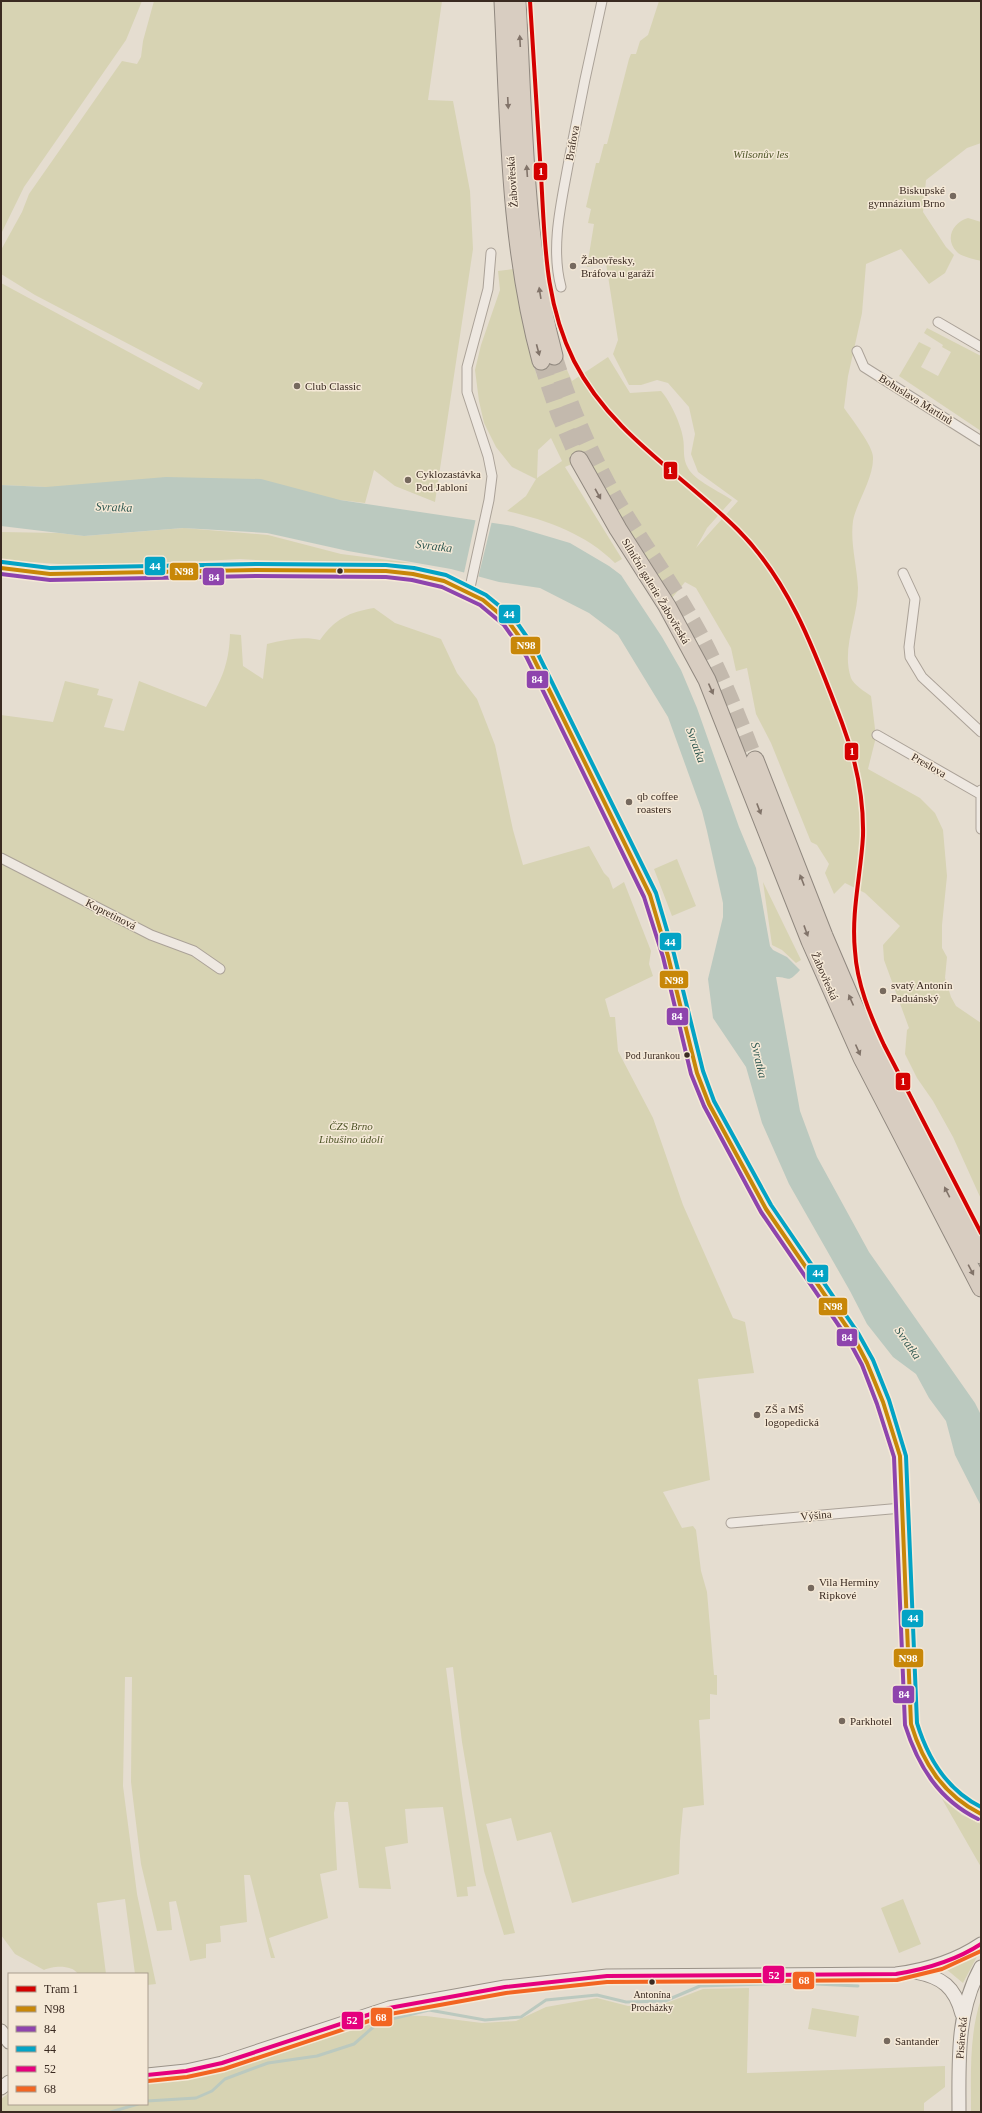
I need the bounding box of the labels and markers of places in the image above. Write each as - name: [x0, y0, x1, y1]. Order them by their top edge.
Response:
- place label: Biskupské gymnázium Brno: [868, 184, 945, 209]
- marker: Biskupské gymnázium Brno: [948, 191, 958, 201]
- place label: Žabovřesky, Bráfova u garáží: [581, 254, 654, 279]
- marker: Žabovřesky, Bráfova u garáží: [568, 261, 578, 271]
- place label: Club Classic: [305, 380, 361, 392]
- marker: Club Classic: [292, 381, 302, 391]
- place label: Cyklozastávka Pod Jabloní: [416, 468, 481, 493]
- marker: Cyklozastávka Pod Jabloní: [403, 475, 413, 485]
- unlabelled marker: [335, 566, 345, 576]
- place label: qb coffee roasters: [637, 790, 678, 815]
- marker: qb coffee roasters: [624, 797, 634, 807]
- place label: svatý Antonín Paduánský: [891, 979, 953, 1004]
- marker: svatý Antonín Paduánský: [878, 986, 888, 996]
- place label: Pod Jurankou: [625, 1050, 680, 1061]
- marker: Pod Jurankou: [682, 1050, 692, 1060]
- place label: ZŠ a MŠ logopedická: [765, 1403, 819, 1428]
- marker: ZŠ a MŠ logopedická: [752, 1410, 762, 1420]
- place label: Vila Herminy Ripkové: [819, 1576, 880, 1601]
- marker: Vila Herminy Ripkové: [806, 1583, 816, 1593]
- place label: Parkhotel: [850, 1715, 892, 1727]
- marker: Parkhotel: [837, 1716, 847, 1726]
- marker: Antonína Procházky: [647, 1977, 657, 1987]
- place label: Antonína Procházky: [631, 1989, 673, 2013]
- place label: Santander: [895, 2035, 939, 2047]
- marker: Santander: [882, 2036, 892, 2046]

